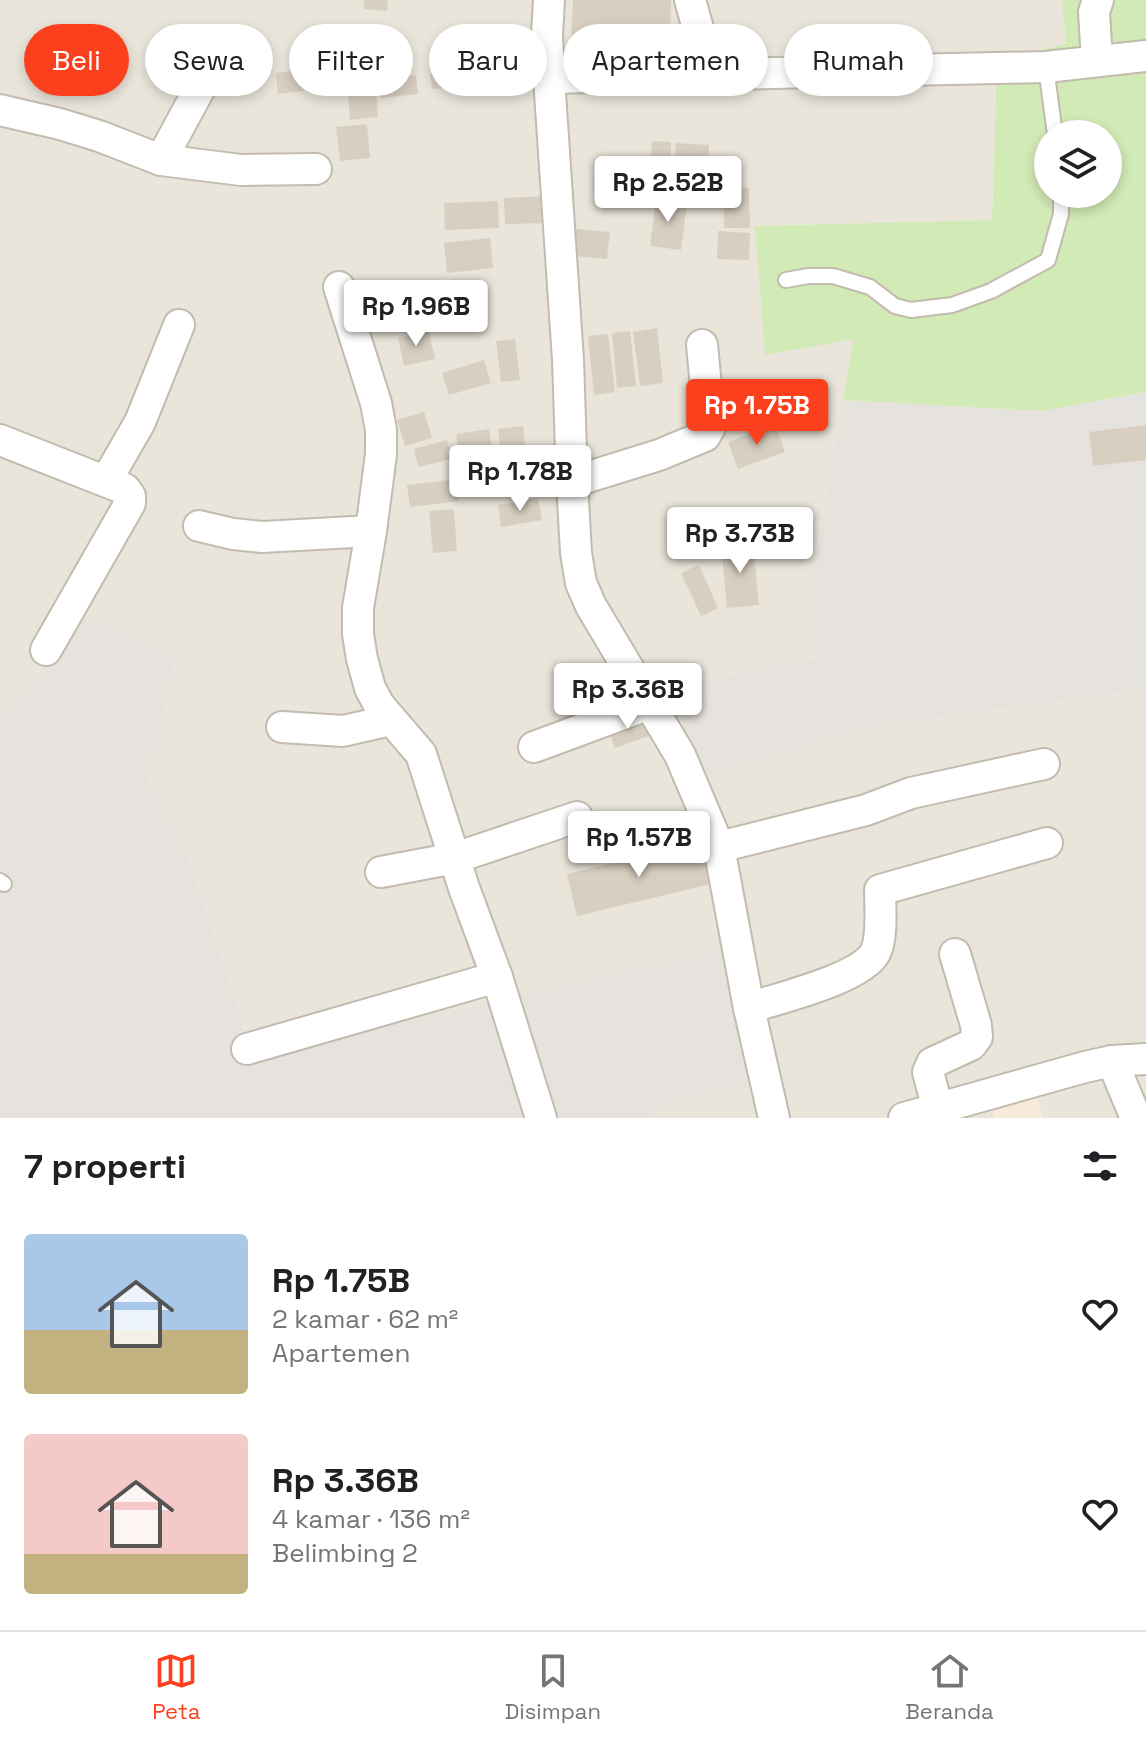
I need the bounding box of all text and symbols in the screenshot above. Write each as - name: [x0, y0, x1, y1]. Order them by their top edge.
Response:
- chip: Beli: [24, 24, 129, 96]
- chip: Sewa: [145, 24, 273, 96]
- chip: Filter: [289, 24, 413, 96]
- chip: Baru: [429, 24, 547, 96]
- chip: Apartemen: [563, 24, 768, 96]
- chip: Rumah: [784, 24, 933, 96]
- map controls: [1034, 120, 1122, 208]
- button: layers: [1034, 120, 1122, 208]
- pin: Rp 2.52B: [585, 156, 751, 224]
- text: Rp 2.52B: [613, 165, 723, 199]
- pin: Rp 1.96B: [333, 280, 499, 348]
- text: Rp 1.96B: [362, 289, 470, 323]
- pin: Rp 1.75B: [674, 379, 840, 447]
- text: Rp 1.75B: [704, 388, 810, 422]
- pin: Rp 1.78B: [437, 445, 603, 513]
- text: Rp 1.78B: [467, 454, 573, 488]
- pin: Rp 3.73B: [657, 507, 823, 575]
- text: Rp 3.73B: [685, 516, 795, 550]
- pin: Rp 3.36B: [545, 663, 711, 731]
- text: Rp 3.36B: [572, 672, 684, 706]
- pin: Rp 1.57B: [556, 811, 722, 879]
- text: Rp 1.57B: [586, 820, 692, 854]
- icon: filters: [1078, 1144, 1122, 1188]
- text: 7 properti: [24, 1145, 186, 1188]
- text: Rp 1.75B: [272, 1259, 410, 1302]
- icon: home: [88, 1266, 184, 1362]
- icon: heart: [1078, 1292, 1122, 1336]
- text: 2 kamar · 62 m²: [272, 1302, 458, 1336]
- text: Apartemen: [272, 1336, 410, 1370]
- text: Rp 3.36B: [272, 1459, 419, 1502]
- icon: home: [88, 1466, 184, 1562]
- icon: heart: [1078, 1492, 1122, 1536]
- text: 4 kamar · 136 m²: [272, 1502, 470, 1536]
- text: Belimbing 2: [272, 1536, 418, 1570]
- tab: Peta: [152, 1649, 200, 1725]
- tab: Disimpan: [505, 1649, 601, 1725]
- tab: Beranda: [905, 1649, 994, 1725]

